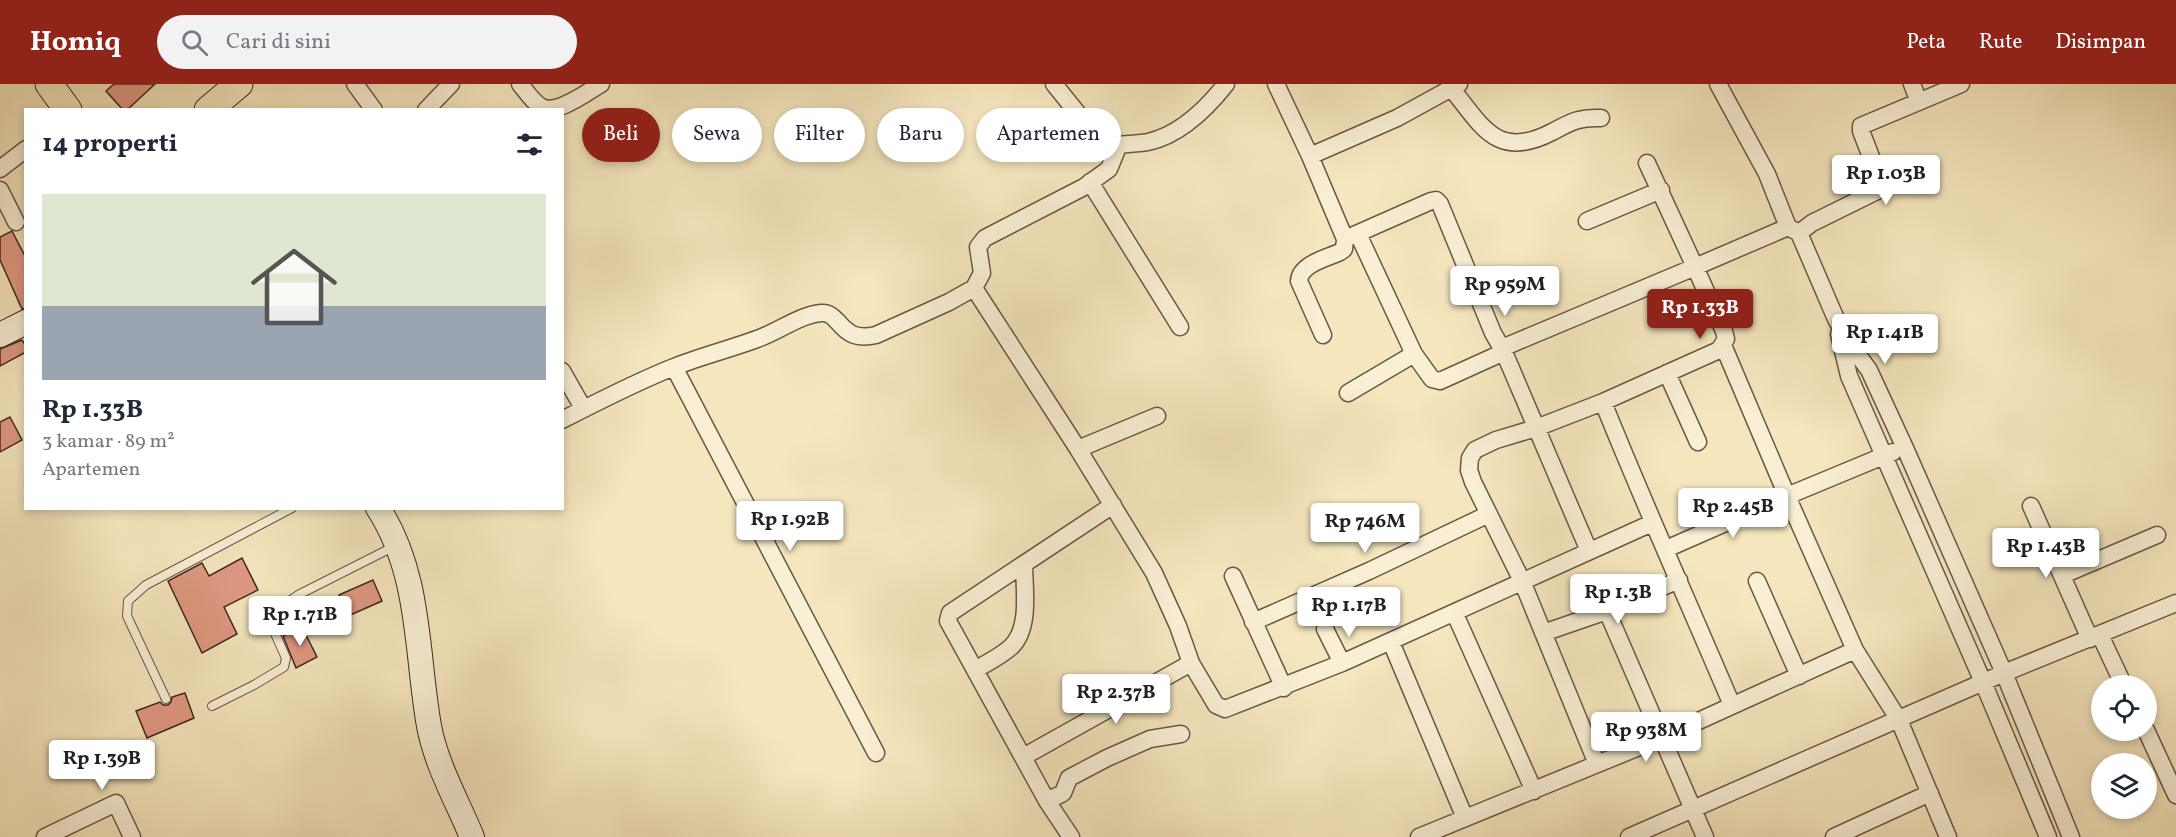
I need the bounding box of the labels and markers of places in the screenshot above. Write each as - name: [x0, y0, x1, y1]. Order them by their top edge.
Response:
- pin: Rp 1.03B: [1824, 155, 1948, 206]
- pin: Rp 959M: [1450, 266, 1560, 317]
- pin: Rp 1.33B: [1638, 289, 1762, 340]
- pin: Rp 1.41B: [1823, 314, 1947, 365]
- pin: Rp 2.45B: [1671, 488, 1795, 539]
- pin: Rp 1.92B: [728, 501, 852, 552]
- pin: Rp 746M: [1310, 503, 1420, 554]
- pin: Rp 1.43B: [1984, 528, 2108, 579]
- pin: Rp 1.3B: [1563, 574, 1673, 625]
- pin: Rp 1.17B: [1287, 587, 1411, 638]
- pin: Rp 1.71B: [238, 596, 362, 647]
- pin: Rp 2.37B: [1054, 674, 1178, 725]
- pin: Rp 938M: [1591, 712, 1701, 763]
- pin: Rp 1.39B: [40, 740, 164, 791]

